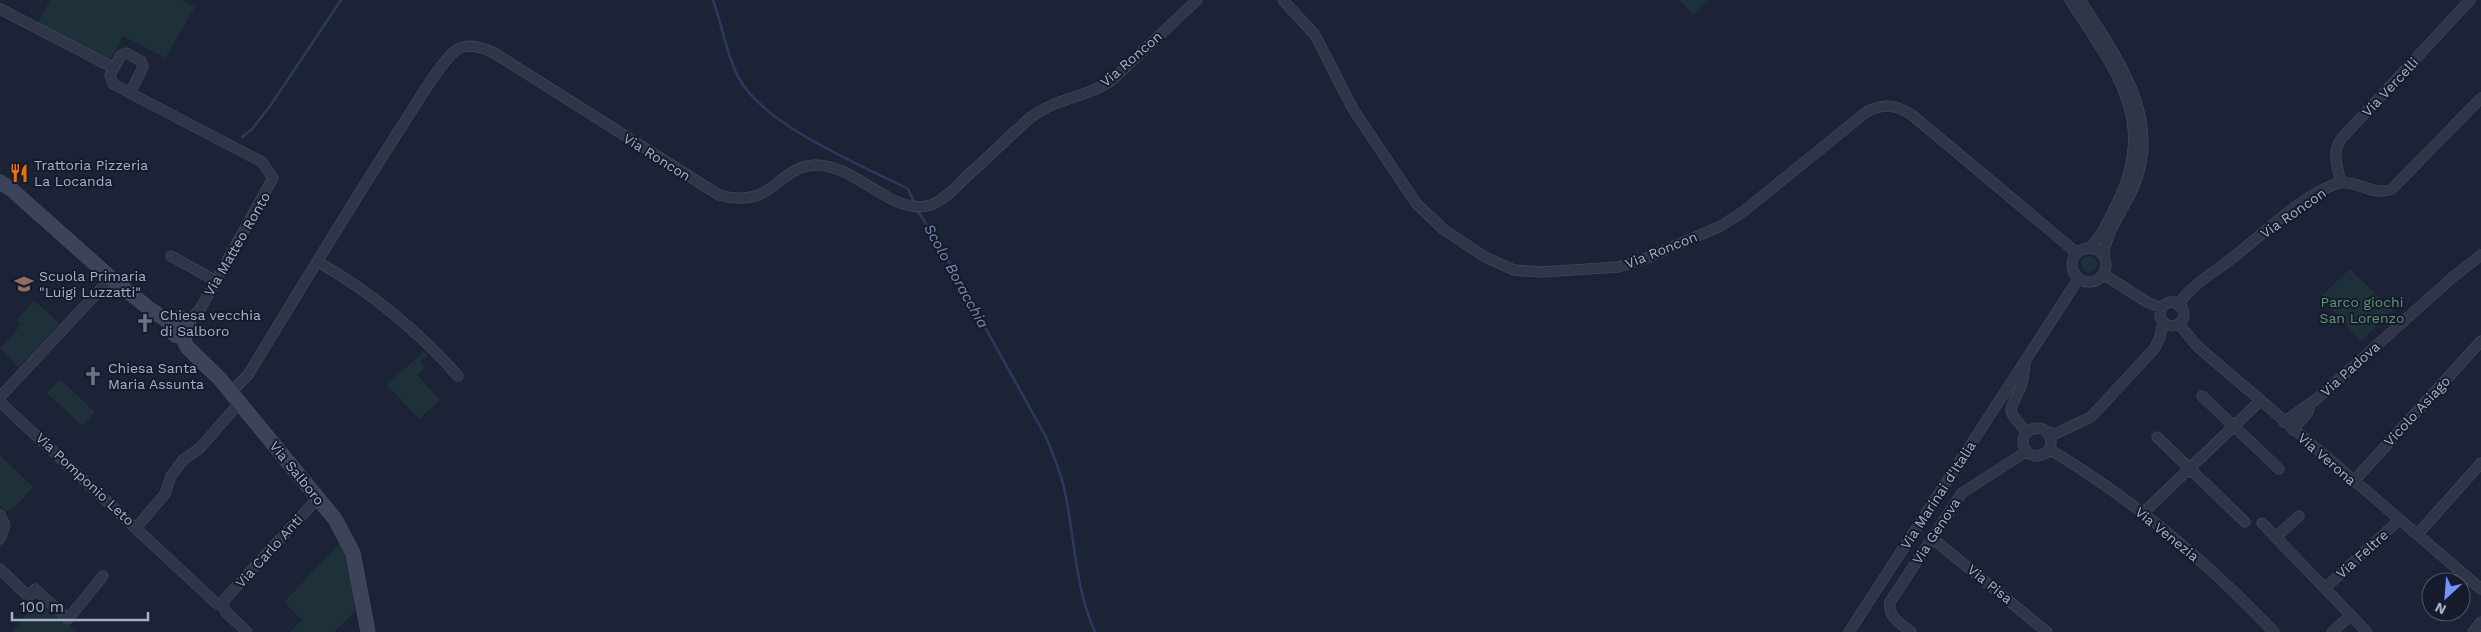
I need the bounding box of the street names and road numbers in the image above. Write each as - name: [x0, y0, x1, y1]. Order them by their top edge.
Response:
- street label: Via Roncon: [1097, 28, 1165, 90]
- street label: Via Vercelli: [2359, 54, 2421, 120]
- street label: Via Roncon: [620, 130, 694, 184]
- street label: Via Roncon: [2257, 185, 2329, 241]
- street label: Via Matteo Ronto: [201, 189, 273, 299]
- street label: Via Roncon: [1623, 228, 1699, 272]
- street label: Via Padova: [2317, 338, 2383, 400]
- street label: Vicolo Asiago: [2380, 373, 2454, 449]
- street label: Via Pomponio Leto: [33, 429, 137, 529]
- street label: Via Verona: [2295, 429, 2359, 489]
- street label: Via Salboro: [266, 438, 328, 508]
- street label: Via Marinai d'Italia: [1897, 438, 1979, 552]
- street label: Via Genova: [1909, 495, 1963, 567]
- street label: Via Venezia: [2132, 504, 2202, 565]
- street label: Via Carlo Anti: [232, 511, 306, 591]
- street label: Via Feltre: [2333, 526, 2391, 582]
- street label: Via Pisa: [1964, 561, 2016, 607]

